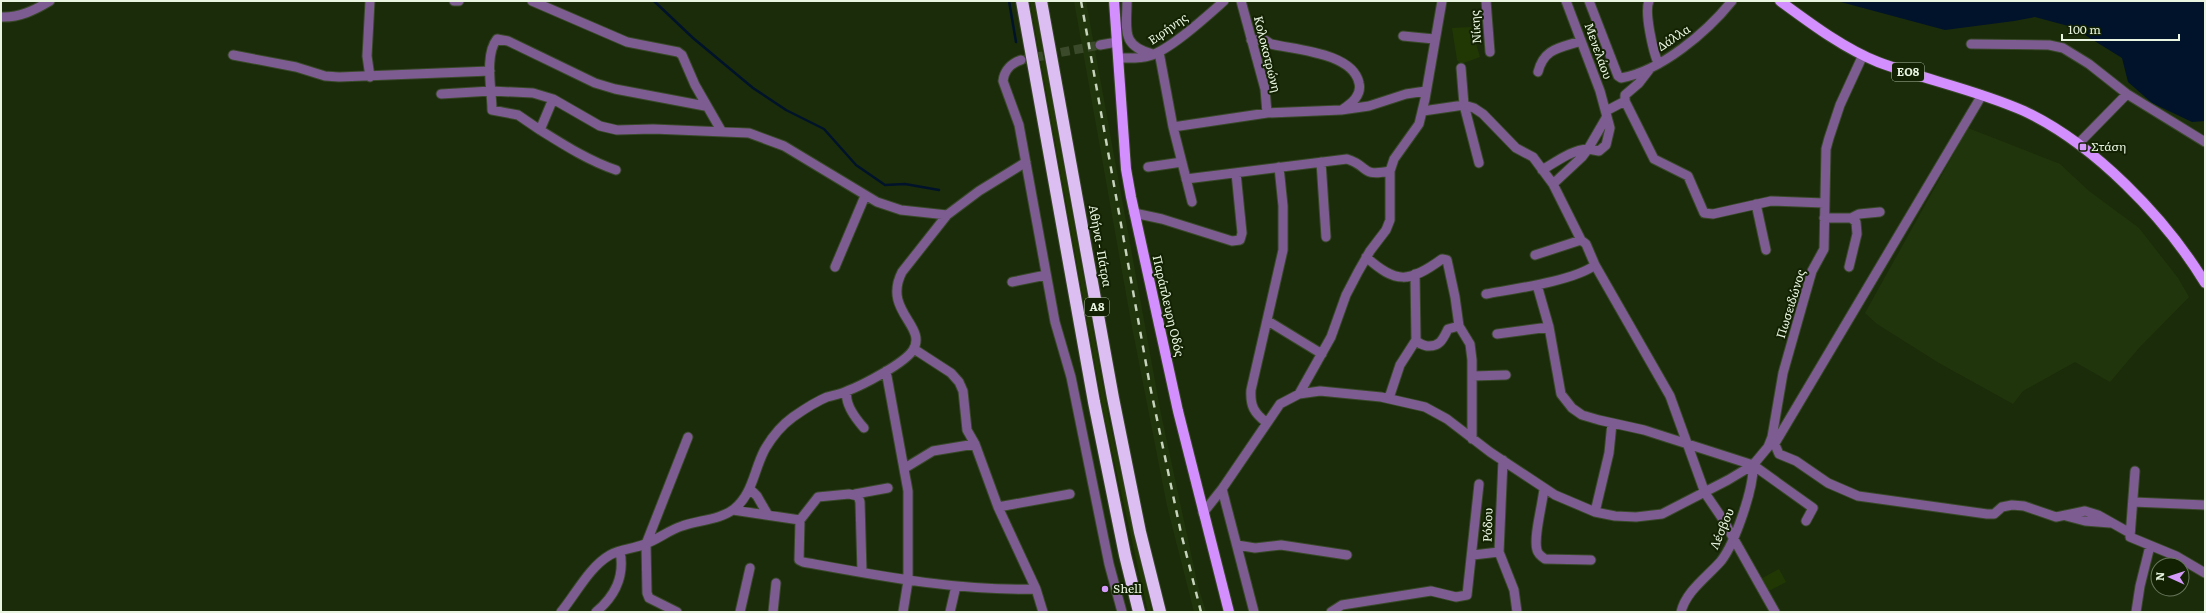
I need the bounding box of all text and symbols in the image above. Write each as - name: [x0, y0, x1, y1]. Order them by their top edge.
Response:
- street label: Ειρήνης: [1144, 8, 1191, 48]
- street label: Νίκης: [1465, 10, 1485, 44]
- street label: Κολοκοτρώνη: [1250, 14, 1286, 94]
- scale bar: [2062, 16, 2179, 42]
- street label: Δάλλα: [1653, 19, 1694, 55]
- street label: Μενελάου: [1580, 20, 1617, 81]
- text: 100 m: [2068, 20, 2101, 38]
- road number: ΕΟ8: [1892, 63, 1924, 81]
- place label: Στάση: [2091, 137, 2126, 155]
- marker: Στάση: [2078, 142, 2088, 152]
- street label: Αθήνα - Πάτρα: [1085, 203, 1117, 289]
- street label: Παράπλευρη Οδός: [1149, 253, 1189, 358]
- street label: Πωσειδώνος: [1771, 267, 1809, 341]
- road number: Α8: [1085, 298, 1109, 316]
- street label: Λέσβου: [1704, 505, 1738, 552]
- street label: Ρόδου: [1477, 507, 1497, 542]
- north arrow: [2150, 557, 2190, 597]
- text: N: [2151, 571, 2167, 581]
- place label: Shell: [1113, 579, 1142, 597]
- marker: Shell: [1100, 584, 1110, 594]

